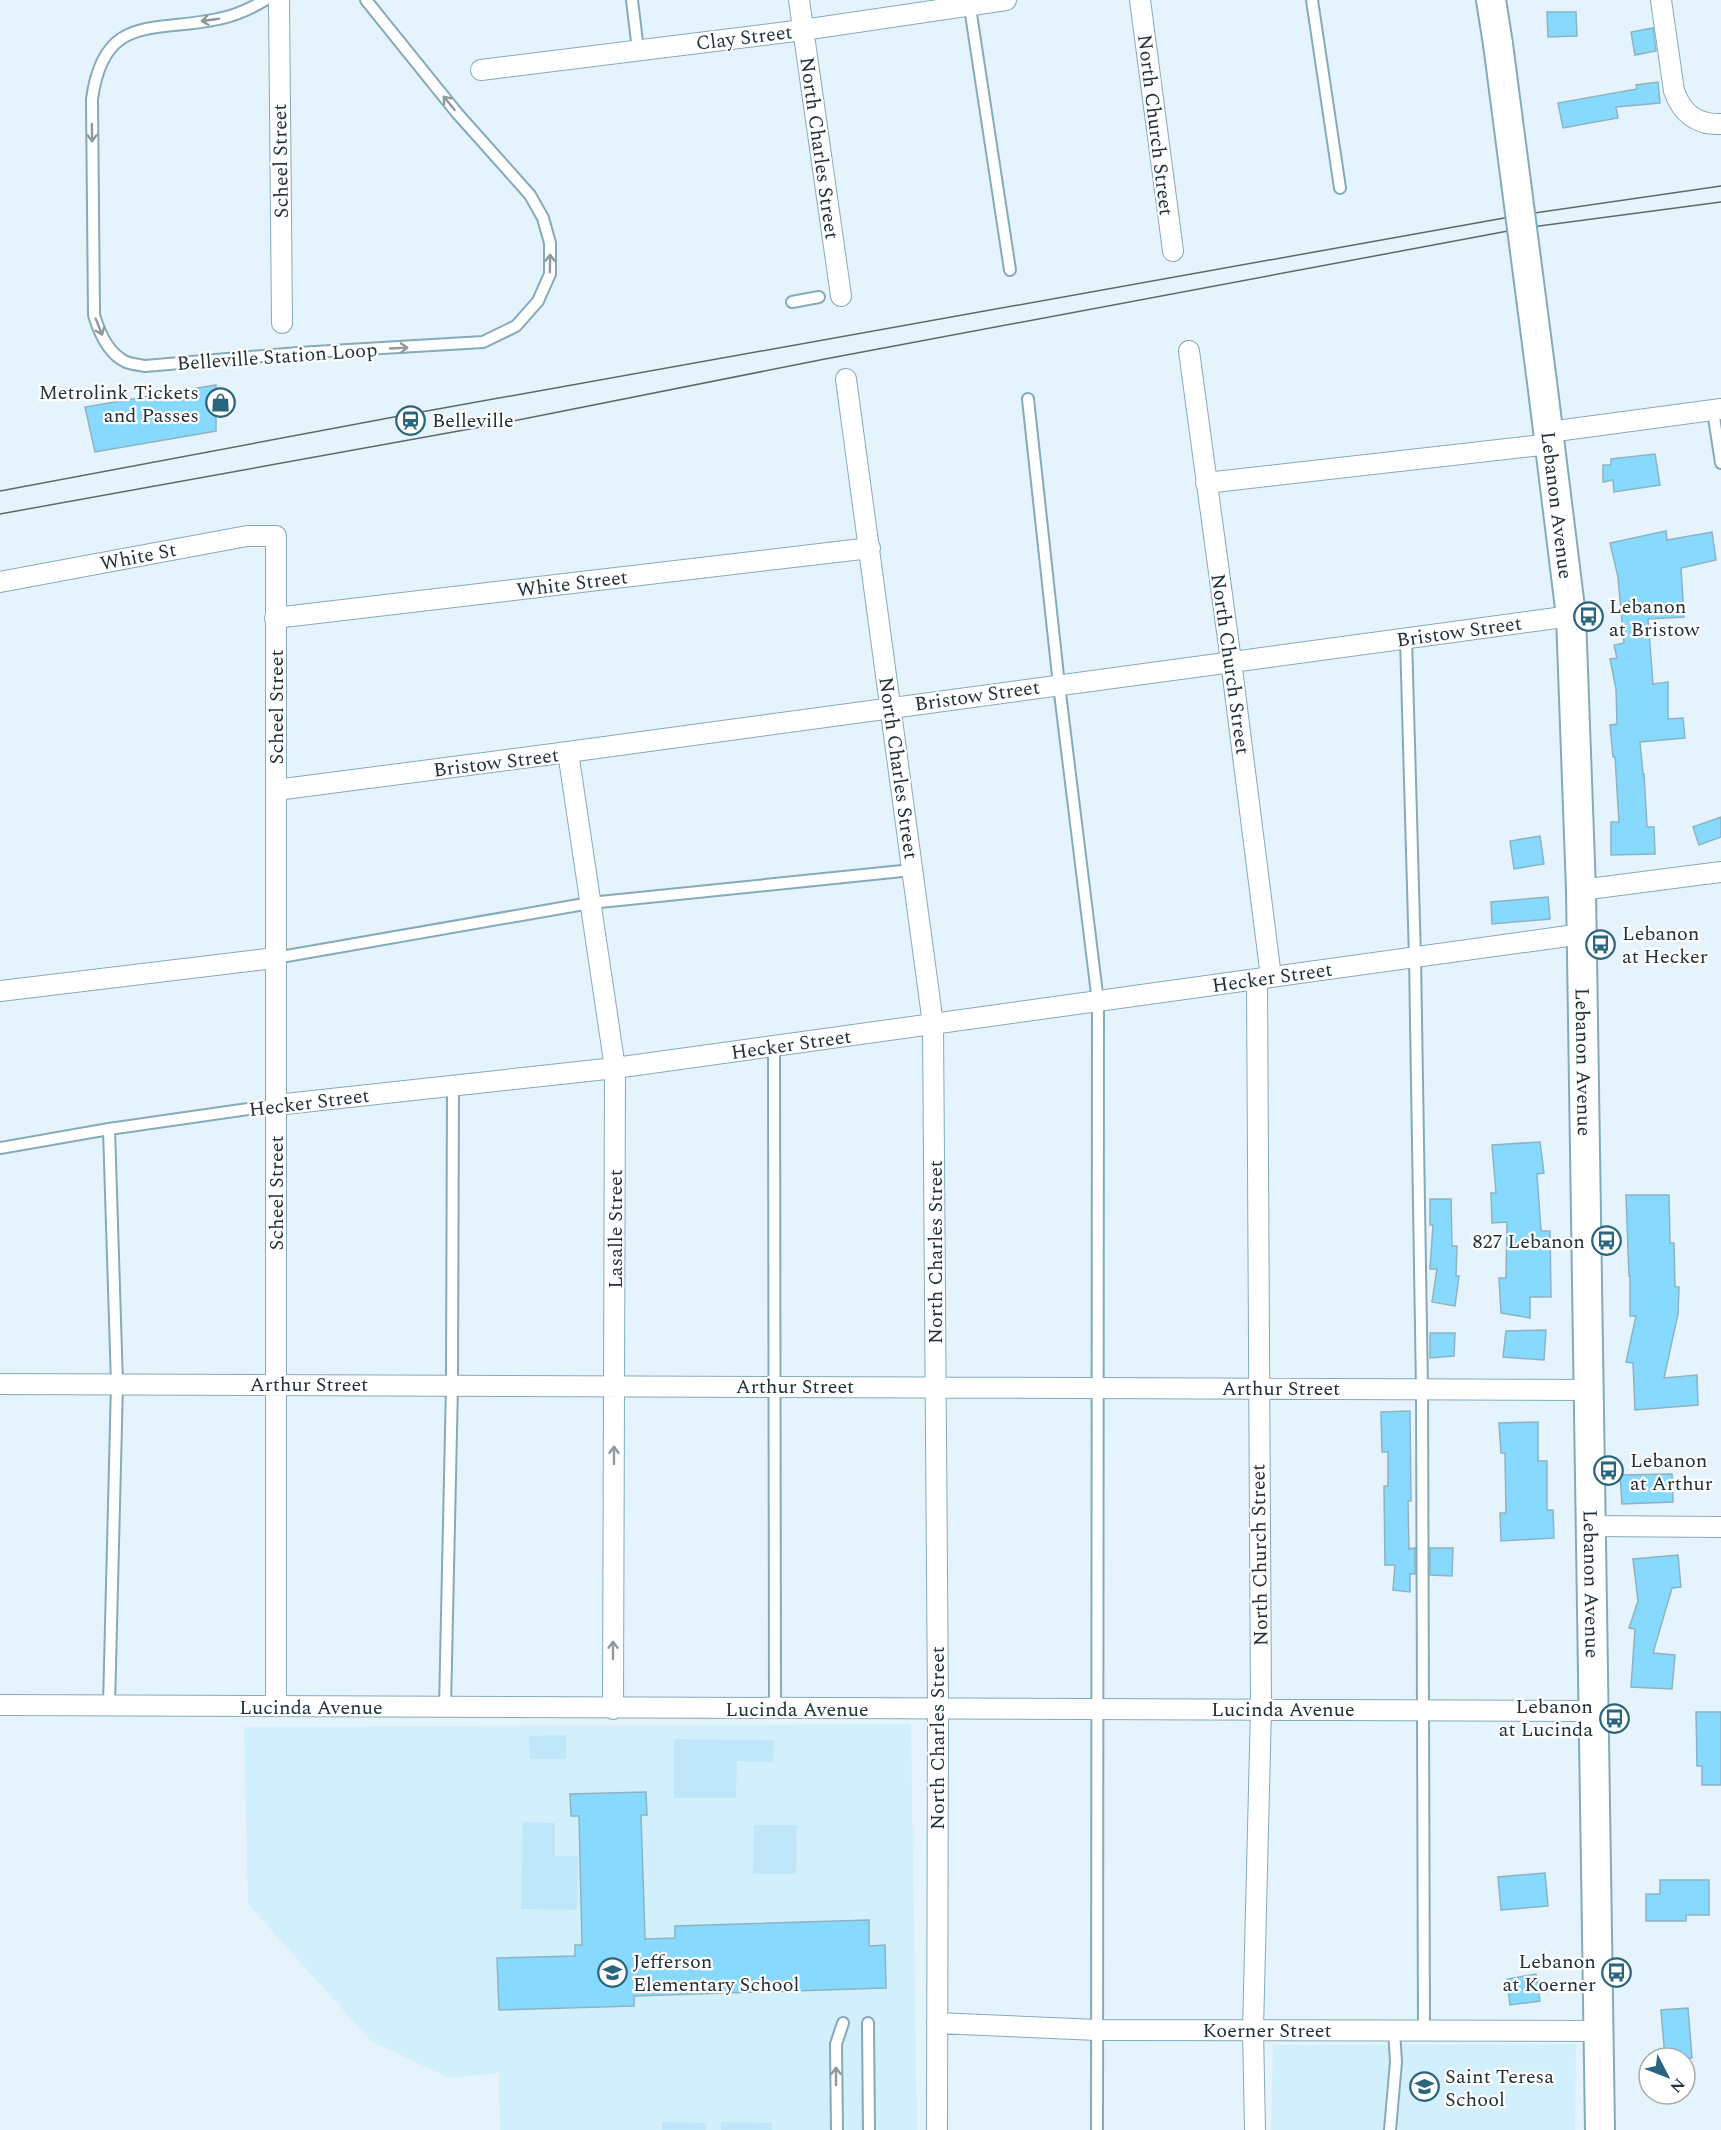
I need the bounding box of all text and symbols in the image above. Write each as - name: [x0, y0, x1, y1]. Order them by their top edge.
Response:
- one-way arrow: [201, 15, 221, 26]
- street label: Clay Street: [694, 17, 794, 59]
- street label: North Church Street: [1129, 33, 1181, 218]
- street label: North Charles Street: [791, 55, 847, 241]
- one-way arrow: [443, 96, 456, 112]
- street label: Scheel Street: [265, 103, 297, 219]
- one-way arrow: [87, 122, 98, 142]
- one-way arrow: [544, 254, 556, 274]
- one-way arrow: [94, 317, 105, 336]
- street label: Belleville Station Loop: [176, 335, 378, 379]
- one-way arrow: [388, 342, 408, 353]
- place label: Metrolink Tickets and Passes: [39, 378, 199, 431]
- shop icon: Metrolink Tickets and Passes: [204, 387, 236, 419]
- station icon: Belleville: [395, 404, 427, 436]
- place label: Belleville: [432, 406, 514, 436]
- street label: Lebanon Avenue: [1532, 430, 1580, 581]
- street label: White St: [97, 535, 179, 579]
- street label: White Street: [515, 562, 629, 606]
- street label: North Church Street: [1202, 572, 1258, 757]
- place label: Lebanon at Bristow: [1609, 592, 1701, 645]
- bus stop icon: Lebanon at Bristow: [1572, 601, 1604, 633]
- street label: Bristow Street: [1395, 608, 1524, 656]
- street label: Scheel Street: [262, 650, 292, 764]
- street label: Bristow Street: [913, 672, 1042, 720]
- street label: North Charles Street: [870, 675, 926, 861]
- street label: Bristow Street: [432, 740, 561, 786]
- place label: Lebanon at Hecker: [1622, 919, 1708, 972]
- bus stop icon: Lebanon at Hecker: [1585, 928, 1617, 960]
- street label: Hecker Street: [1210, 955, 1334, 1001]
- street label: Lebanon Avenue: [1566, 988, 1599, 1137]
- street label: Hecker Street: [729, 1022, 853, 1068]
- street label: Hecker Street: [247, 1081, 371, 1125]
- street label: Scheel Street: [262, 1136, 292, 1250]
- street label: North Charles Street: [921, 1160, 951, 1344]
- street label: Lasalle Street: [601, 1169, 631, 1289]
- bus stop icon: 827 Lebanon: [1590, 1225, 1622, 1257]
- place label: 827 Lebanon: [1473, 1227, 1585, 1257]
- street label: Arthur Street: [250, 1370, 368, 1400]
- street label: Arthur Street: [736, 1372, 854, 1402]
- street label: Arthur Street: [1222, 1374, 1340, 1404]
- one-way arrow: [609, 1446, 620, 1466]
- place label: Lebanon at Arthur: [1630, 1446, 1713, 1499]
- bus stop icon: Lebanon at Arthur: [1593, 1455, 1625, 1487]
- street label: North Church Street: [1243, 1464, 1277, 1646]
- street label: Lebanon Avenue: [1574, 1509, 1607, 1658]
- one-way arrow: [607, 1641, 619, 1661]
- street label: North Charles Street: [923, 1646, 953, 1830]
- place label: Lebanon at Lucinda: [1499, 1692, 1593, 1745]
- street label: Lucinda Avenue: [239, 1693, 383, 1723]
- street label: Lucinda Avenue: [725, 1695, 869, 1725]
- street label: Lucinda Avenue: [1211, 1695, 1355, 1725]
- bus stop icon: Lebanon at Lucinda: [1598, 1702, 1630, 1734]
- place label: Jefferson Elementary School: [633, 1947, 799, 2000]
- place label: Lebanon at Koerner: [1502, 1947, 1596, 2000]
- school or university icon: Jefferson Elementary School: [596, 1957, 628, 1989]
- bus stop icon: Lebanon at Koerner: [1601, 1957, 1633, 1989]
- street label: Koerner Street: [1202, 2016, 1332, 2046]
- north arrow: [1637, 2046, 1697, 2106]
- place label: Saint Teresa School: [1445, 2062, 1554, 2115]
- one-way arrow: [830, 2067, 842, 2087]
- school or university icon: Saint Teresa School: [1408, 2071, 1440, 2103]
- text: N: [1664, 2072, 1691, 2098]

